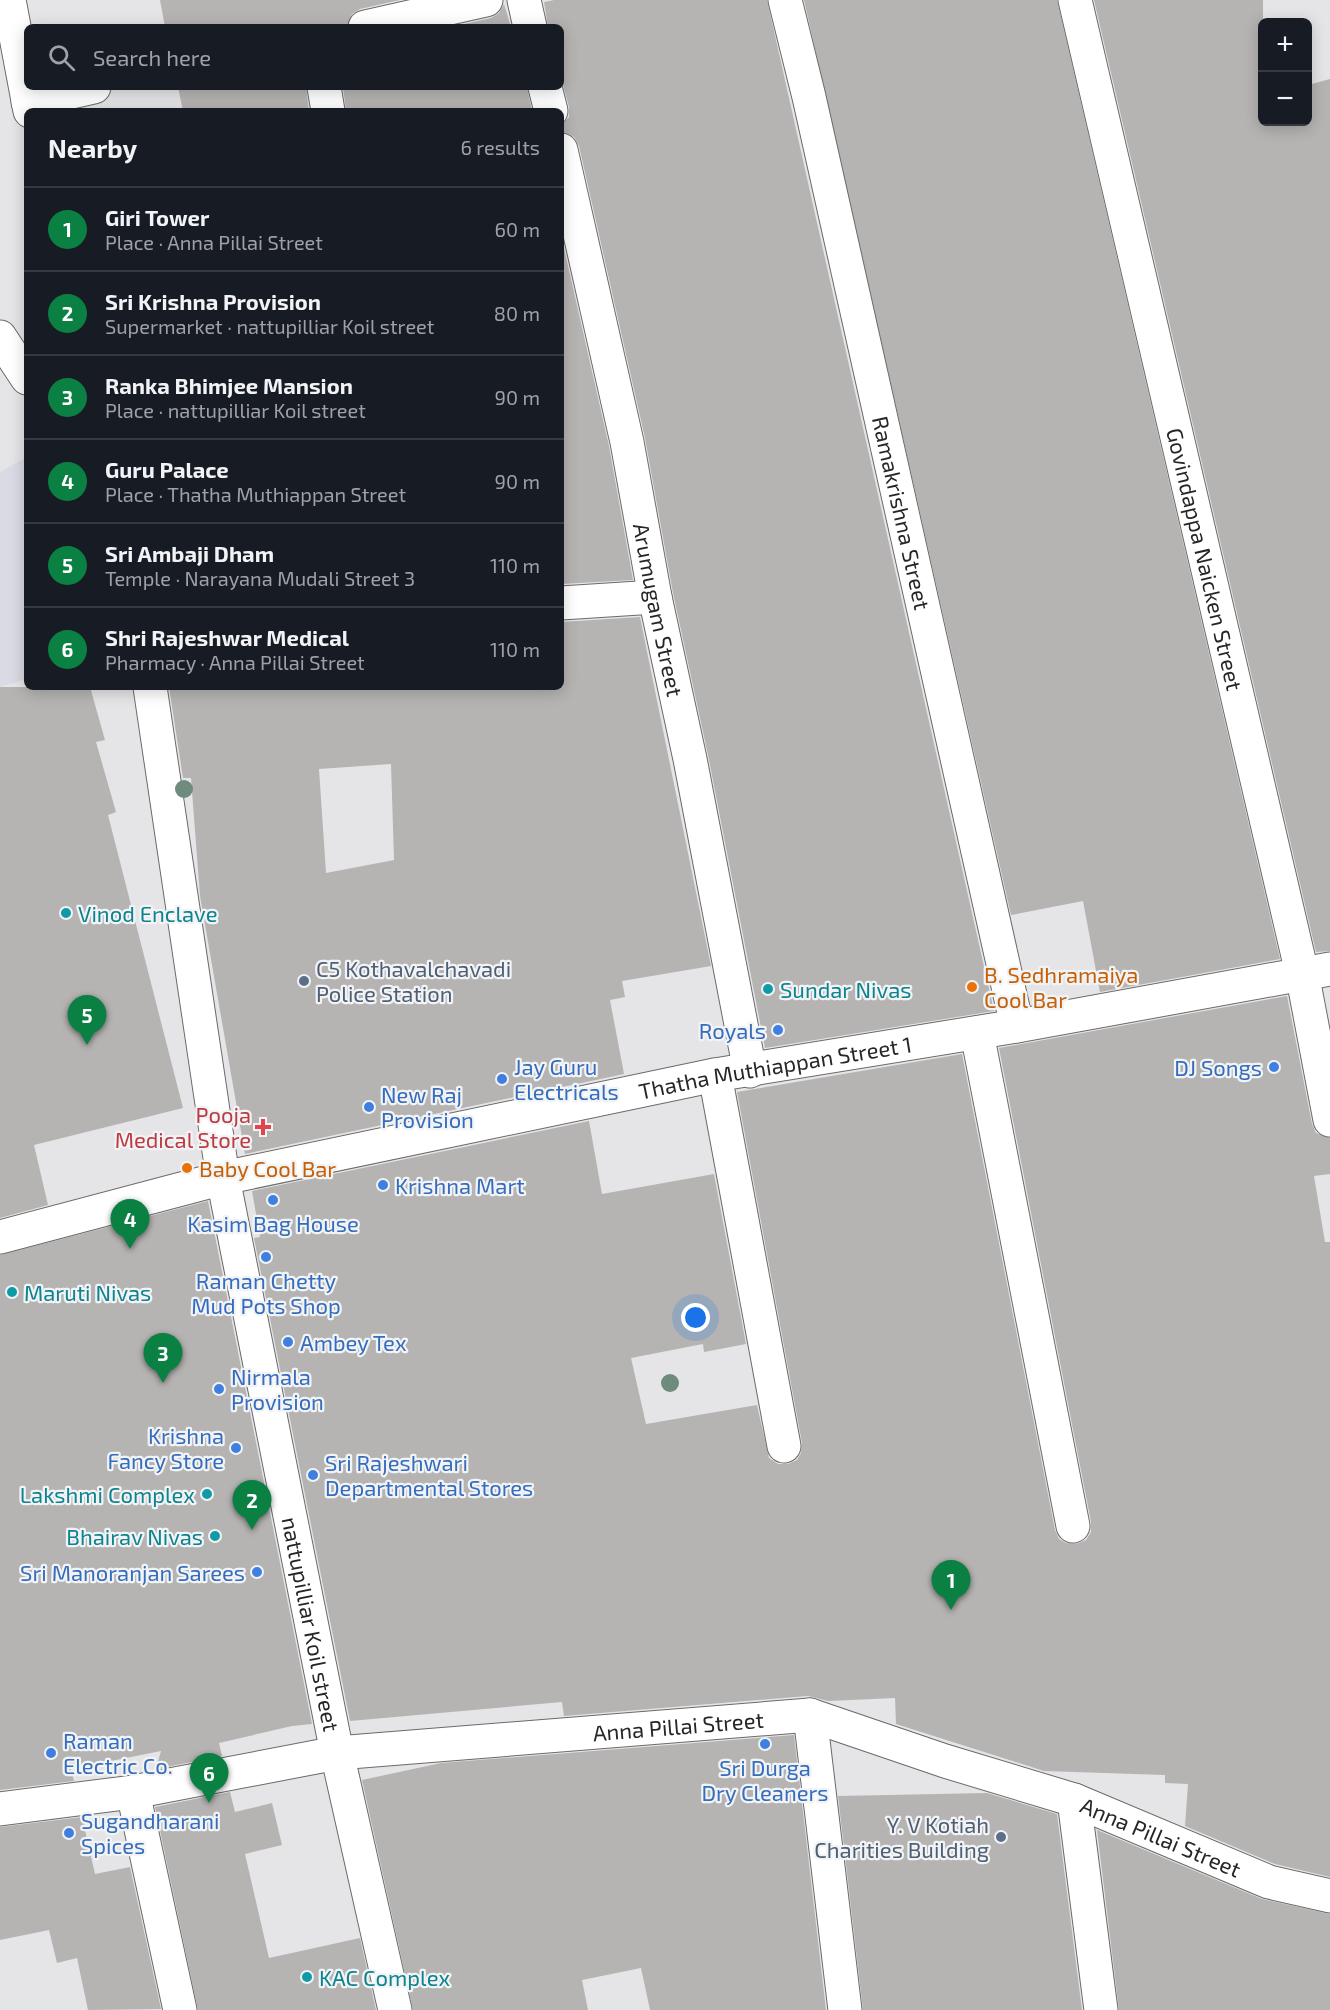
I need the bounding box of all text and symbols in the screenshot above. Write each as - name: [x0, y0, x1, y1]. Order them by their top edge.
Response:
- map controls: [1258, 18, 1312, 126]
- button: +: [1258, 18, 1312, 72]
- search box: [24, 24, 564, 90]
- icon: search: [45, 41, 78, 74]
- text: Search here: [93, 44, 211, 70]
- button: −: [1258, 72, 1312, 126]
- text: Nearby: [48, 132, 137, 163]
- text: 6 results: [460, 135, 540, 159]
- text: Giri Tower: [105, 204, 209, 230]
- text: 1: [63, 217, 72, 241]
- text: 60 m: [495, 217, 540, 241]
- text: Place · Anna Pillai Street: [105, 230, 323, 254]
- text: Sri Krishna Provision: [105, 288, 321, 314]
- text: 2: [62, 301, 73, 325]
- text: 80 m: [494, 301, 540, 325]
- text: Supermarket · nattupilliar Koil street: [105, 314, 434, 338]
- text: Ranka Bhimjee Mansion: [105, 372, 353, 398]
- text: 3: [62, 385, 73, 409]
- text: 90 m: [495, 385, 540, 409]
- text: Place · nattupilliar Koil street: [105, 398, 366, 422]
- street label: Ramakrishna Street: [868, 414, 936, 612]
- street label: Govindappa Naicken Street: [1162, 425, 1249, 693]
- text: Guru Palace: [105, 456, 229, 482]
- text: 4: [61, 469, 74, 493]
- text: 90 m: [495, 469, 540, 493]
- text: Place · Thatha Muthiappan Street: [105, 482, 406, 506]
- street label: Arumugam Street: [629, 521, 689, 699]
- text: Sri Ambaji Dham: [105, 540, 274, 566]
- text: 5: [62, 553, 73, 577]
- text: 110 m: [490, 553, 540, 577]
- text: Temple · Narayana Mudali Street 3: [105, 566, 415, 590]
- text: Shri Rajeshwar Medical: [105, 624, 349, 650]
- text: 6: [62, 637, 73, 661]
- text: 110 m: [490, 637, 540, 661]
- text: Pharmacy · Anna Pillai Street: [105, 650, 365, 674]
- place label: Vinod Enclave: [78, 900, 217, 926]
- marker: Vinod Enclave: [59, 906, 73, 920]
- place label: C5 Kothavalchavadi Police Station: [316, 955, 511, 1006]
- place label: B. Sedhramaiya Cool Bar: [984, 961, 1138, 1012]
- marker: C5 Kothavalchavadi Police Station: [297, 974, 311, 988]
- place label: Sundar Nivas: [780, 976, 911, 1002]
- marker: B. Sedhramaiya Cool Bar: [965, 980, 979, 994]
- marker: Sundar Nivas: [761, 982, 775, 996]
- pin: 5: [68, 996, 106, 1045]
- place label: Royals: [699, 1017, 766, 1043]
- marker: Royals: [771, 1023, 785, 1037]
- street label: Thatha Muthiappan Street 1: [636, 1030, 913, 1104]
- place label: Jay Guru Electricals: [514, 1053, 619, 1104]
- place label: DJ Songs: [1174, 1054, 1262, 1080]
- marker: DJ Songs: [1267, 1060, 1281, 1074]
- marker: Jay Guru Electricals: [495, 1072, 509, 1086]
- place label: New Raj Provision: [381, 1081, 474, 1132]
- marker: New Raj Provision: [362, 1100, 376, 1114]
- place label: Pooja Medical Store: [115, 1101, 251, 1152]
- marker: Pooja Medical Store: [256, 1120, 270, 1134]
- place label: Baby Cool Bar: [199, 1155, 336, 1181]
- marker: Baby Cool Bar: [180, 1161, 194, 1175]
- place label: Krishna Mart: [395, 1172, 525, 1198]
- marker: Krishna Mart: [376, 1178, 390, 1192]
- marker: Kasim Bag House: [266, 1193, 280, 1207]
- pin: 4: [110, 1200, 150, 1249]
- place label: Kasim Bag House: [187, 1210, 359, 1236]
- marker: Raman Chetty Mud Pots Shop: [259, 1250, 273, 1264]
- place label: Raman Chetty Mud Pots Shop: [191, 1267, 341, 1318]
- place label: Maruti Nivas: [24, 1279, 151, 1305]
- marker: Maruti Nivas: [5, 1285, 19, 1299]
- your location: [681, 1303, 710, 1332]
- place label: Ambey Tex: [300, 1329, 407, 1355]
- pin: 3: [144, 1334, 182, 1383]
- marker: Ambey Tex: [281, 1335, 295, 1349]
- place label: Nirmala Provision: [231, 1363, 324, 1414]
- marker: Nirmala Provision: [212, 1382, 226, 1396]
- place label: Krishna Fancy Store: [108, 1422, 224, 1473]
- marker: Krishna Fancy Store: [229, 1441, 243, 1455]
- place label: Sri Rajeshwari Departmental Stores: [325, 1449, 533, 1500]
- marker: Sri Rajeshwari Departmental Stores: [306, 1468, 320, 1482]
- pin: 2: [232, 1480, 272, 1530]
- place label: Lakshmi Complex: [20, 1481, 195, 1507]
- marker: Lakshmi Complex: [200, 1487, 214, 1501]
- street label: nattupilliar Koil street: [277, 1514, 345, 1733]
- place label: Bhairav Nivas: [66, 1523, 203, 1549]
- marker: Bhairav Nivas: [208, 1529, 222, 1543]
- place label: Sri Manoranjan Sarees: [20, 1559, 245, 1586]
- pin: 1: [932, 1560, 970, 1610]
- marker: Sri Manoranjan Sarees: [250, 1565, 264, 1579]
- street label: Anna Pillai Street: [592, 1706, 765, 1745]
- place label: Raman Electric Co.: [63, 1727, 173, 1778]
- marker: Sri Durga Dry Cleaners: [758, 1737, 772, 1751]
- marker: Raman Electric Co.: [44, 1746, 58, 1760]
- pin: 6: [190, 1754, 228, 1803]
- place label: Sri Durga Dry Cleaners: [701, 1754, 829, 1805]
- street label: Anna Pillai Street: [1077, 1791, 1245, 1882]
- place label: Sugandharani Spices: [81, 1807, 220, 1858]
- place label: Y. V Kotiah Charities Building: [814, 1811, 989, 1862]
- marker: Sugandharani Spices: [62, 1826, 76, 1840]
- marker: Y. V Kotiah Charities Building: [994, 1830, 1008, 1844]
- place label: KAC Complex: [319, 1964, 450, 1990]
- marker: KAC Complex: [300, 1970, 314, 1984]

